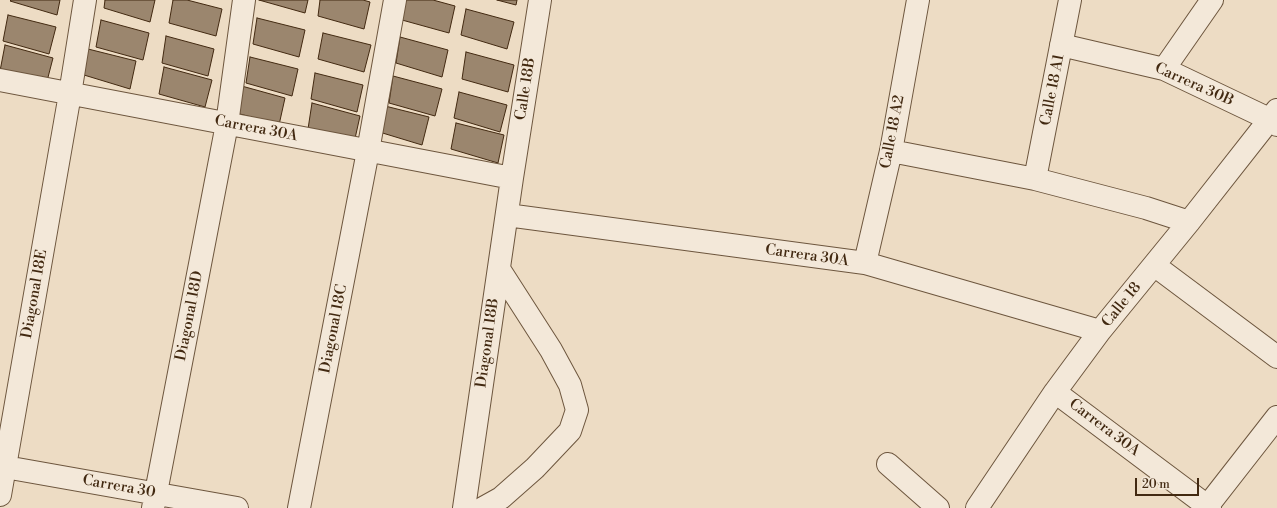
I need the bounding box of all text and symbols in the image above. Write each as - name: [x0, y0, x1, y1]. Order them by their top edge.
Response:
- street label: Calle 18 A1: [1037, 53, 1069, 127]
- street label: Calle 18B: [512, 56, 540, 122]
- street label: Carrera 30B: [1152, 60, 1236, 110]
- street label: Calle 18 A2: [877, 94, 909, 170]
- street label: Carrera 30A: [213, 112, 299, 146]
- street label: Carrera 30A: [764, 241, 850, 271]
- street label: Diagonal 18E: [18, 248, 52, 340]
- street label: Diagonal 18D: [172, 269, 208, 363]
- street label: Calle 18: [1098, 279, 1146, 331]
- street label: Diagonal 18C: [317, 283, 351, 375]
- street label: Diagonal 18B: [473, 297, 503, 389]
- street label: Carrera 30A: [1065, 395, 1143, 461]
- scale bar: [1137, 470, 1201, 496]
- street label: Carrera 30: [81, 472, 157, 502]
- text: 20 m: [1142, 477, 1170, 492]

